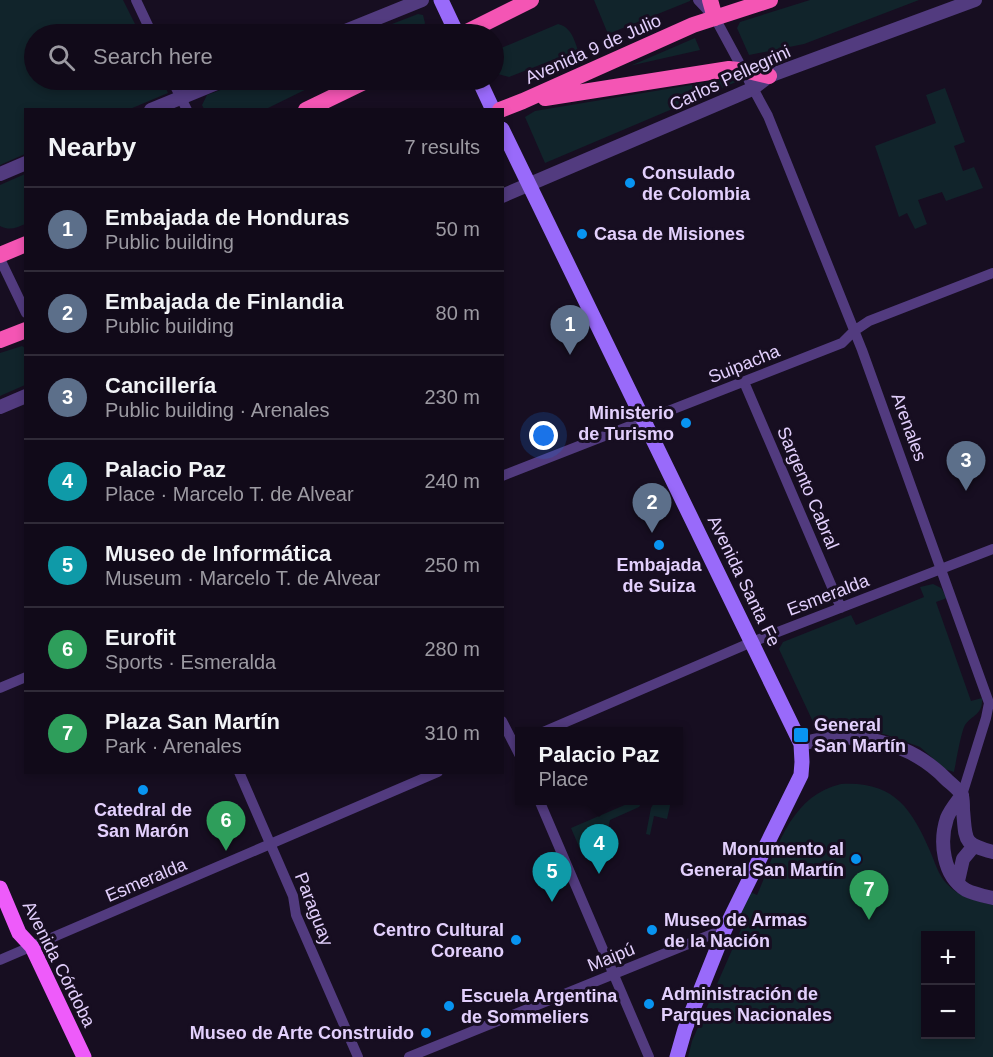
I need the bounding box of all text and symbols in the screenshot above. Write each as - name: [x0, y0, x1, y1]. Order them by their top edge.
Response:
- street label: Avenida 9 de Julio: [522, 10, 664, 88]
- search box: [24, 24, 504, 90]
- icon: search: [45, 41, 78, 74]
- street label: Carlos Pellegrini: [666, 41, 794, 115]
- text: Search here: [93, 44, 213, 69]
- text: Nearby: [48, 132, 136, 162]
- text: 7 results: [404, 136, 480, 158]
- place label: Consulado de Colombia: [642, 163, 751, 204]
- marker: Consulado de Colombia: [623, 176, 637, 190]
- text: Embajada de Honduras: [105, 205, 350, 230]
- text: 1: [62, 218, 73, 240]
- text: 50 m: [436, 218, 480, 240]
- place label: Casa de Misiones: [594, 224, 745, 244]
- marker: Casa de Misiones: [575, 227, 589, 241]
- text: Public building: [105, 231, 234, 253]
- text: Embajada de Finlandia: [105, 289, 343, 314]
- text: 2: [62, 302, 73, 324]
- text: 80 m: [436, 302, 480, 324]
- pin: 1: [550, 306, 590, 355]
- text: Public building: [105, 315, 234, 337]
- street label: Suipacha: [705, 340, 783, 387]
- text: Cancillería: [105, 373, 216, 398]
- text: 3: [62, 386, 73, 408]
- text: 230 m: [424, 386, 480, 408]
- street label: Arenales: [887, 390, 931, 464]
- text: Public building · Arenales: [105, 399, 330, 421]
- place label: Ministerio de Turismo: [578, 403, 674, 444]
- marker: Ministerio de Turismo: [679, 416, 693, 430]
- your location: [529, 421, 558, 450]
- street label: Sargento Cabral: [773, 424, 843, 552]
- pin: 3: [946, 442, 986, 491]
- text: Palacio Paz: [105, 457, 226, 482]
- text: 4: [62, 470, 73, 492]
- text: 240 m: [424, 470, 480, 492]
- text: Place · Marcelo T. de Alvear: [105, 483, 354, 505]
- pin: 2: [632, 484, 672, 533]
- street label: Avenida Santa Fe: [704, 512, 784, 650]
- marker: Embajada de Suiza: [652, 538, 666, 552]
- text: Museo de Informática: [105, 541, 331, 566]
- text: 5: [62, 554, 73, 576]
- text: 250 m: [424, 554, 480, 576]
- place label: Embajada de Suiza: [616, 555, 703, 596]
- text: Museum · Marcelo T. de Alvear: [105, 567, 380, 589]
- street label: Esmeralda: [784, 570, 873, 620]
- text: Eurofit: [105, 625, 176, 650]
- text: 6: [62, 638, 73, 660]
- text: 280 m: [424, 638, 480, 660]
- text: Sports · Esmeralda: [105, 651, 276, 673]
- text: Plaza San Martín: [105, 709, 280, 734]
- place label: General San Martín: [814, 715, 906, 756]
- text: 7: [62, 722, 73, 744]
- text: 310 m: [424, 722, 480, 744]
- marker: General San Martín: [792, 726, 810, 744]
- popup: [515, 727, 683, 805]
- text: Park · Arenales: [105, 735, 242, 757]
- text: Palacio Paz: [538, 742, 660, 767]
- text: Place: [538, 768, 588, 790]
- marker: Catedral de San Marón: [136, 783, 150, 797]
- place label: Catedral de San Marón: [94, 800, 192, 841]
- pin: 6: [206, 802, 246, 851]
- pin: 4: [580, 824, 618, 874]
- place label: Monumento al General San Martín: [680, 839, 844, 880]
- pin: 5: [532, 852, 572, 902]
- marker: Monumento al General San Martín: [849, 852, 863, 866]
- street label: Esmeralda: [102, 854, 190, 906]
- street label: Paraguay: [291, 869, 337, 949]
- pin: 7: [850, 870, 888, 920]
- street label: Avenida Córdoba: [19, 898, 100, 1031]
- place label: Museo de Armas de la Nación: [664, 910, 807, 951]
- place label: Centro Cultural Coreano: [373, 920, 504, 961]
- marker: Museo de Armas de la Nación: [645, 923, 659, 937]
- map controls: [921, 931, 975, 1039]
- button: +: [921, 931, 975, 985]
- marker: Centro Cultural Coreano: [509, 933, 523, 947]
- street label: Maipú: [585, 939, 637, 975]
- place label: Administración de Parques Nacionales: [661, 984, 832, 1025]
- button: −: [921, 985, 975, 1039]
- place label: Escuela Argentina de Sommeliers: [461, 986, 618, 1027]
- marker: Administración de Parques Nacionales: [642, 997, 656, 1011]
- marker: Escuela Argentina de Sommeliers: [442, 999, 456, 1013]
- place label: Museo de Arte Construido: [190, 1023, 414, 1043]
- marker: Museo de Arte Construido: [419, 1026, 433, 1040]

